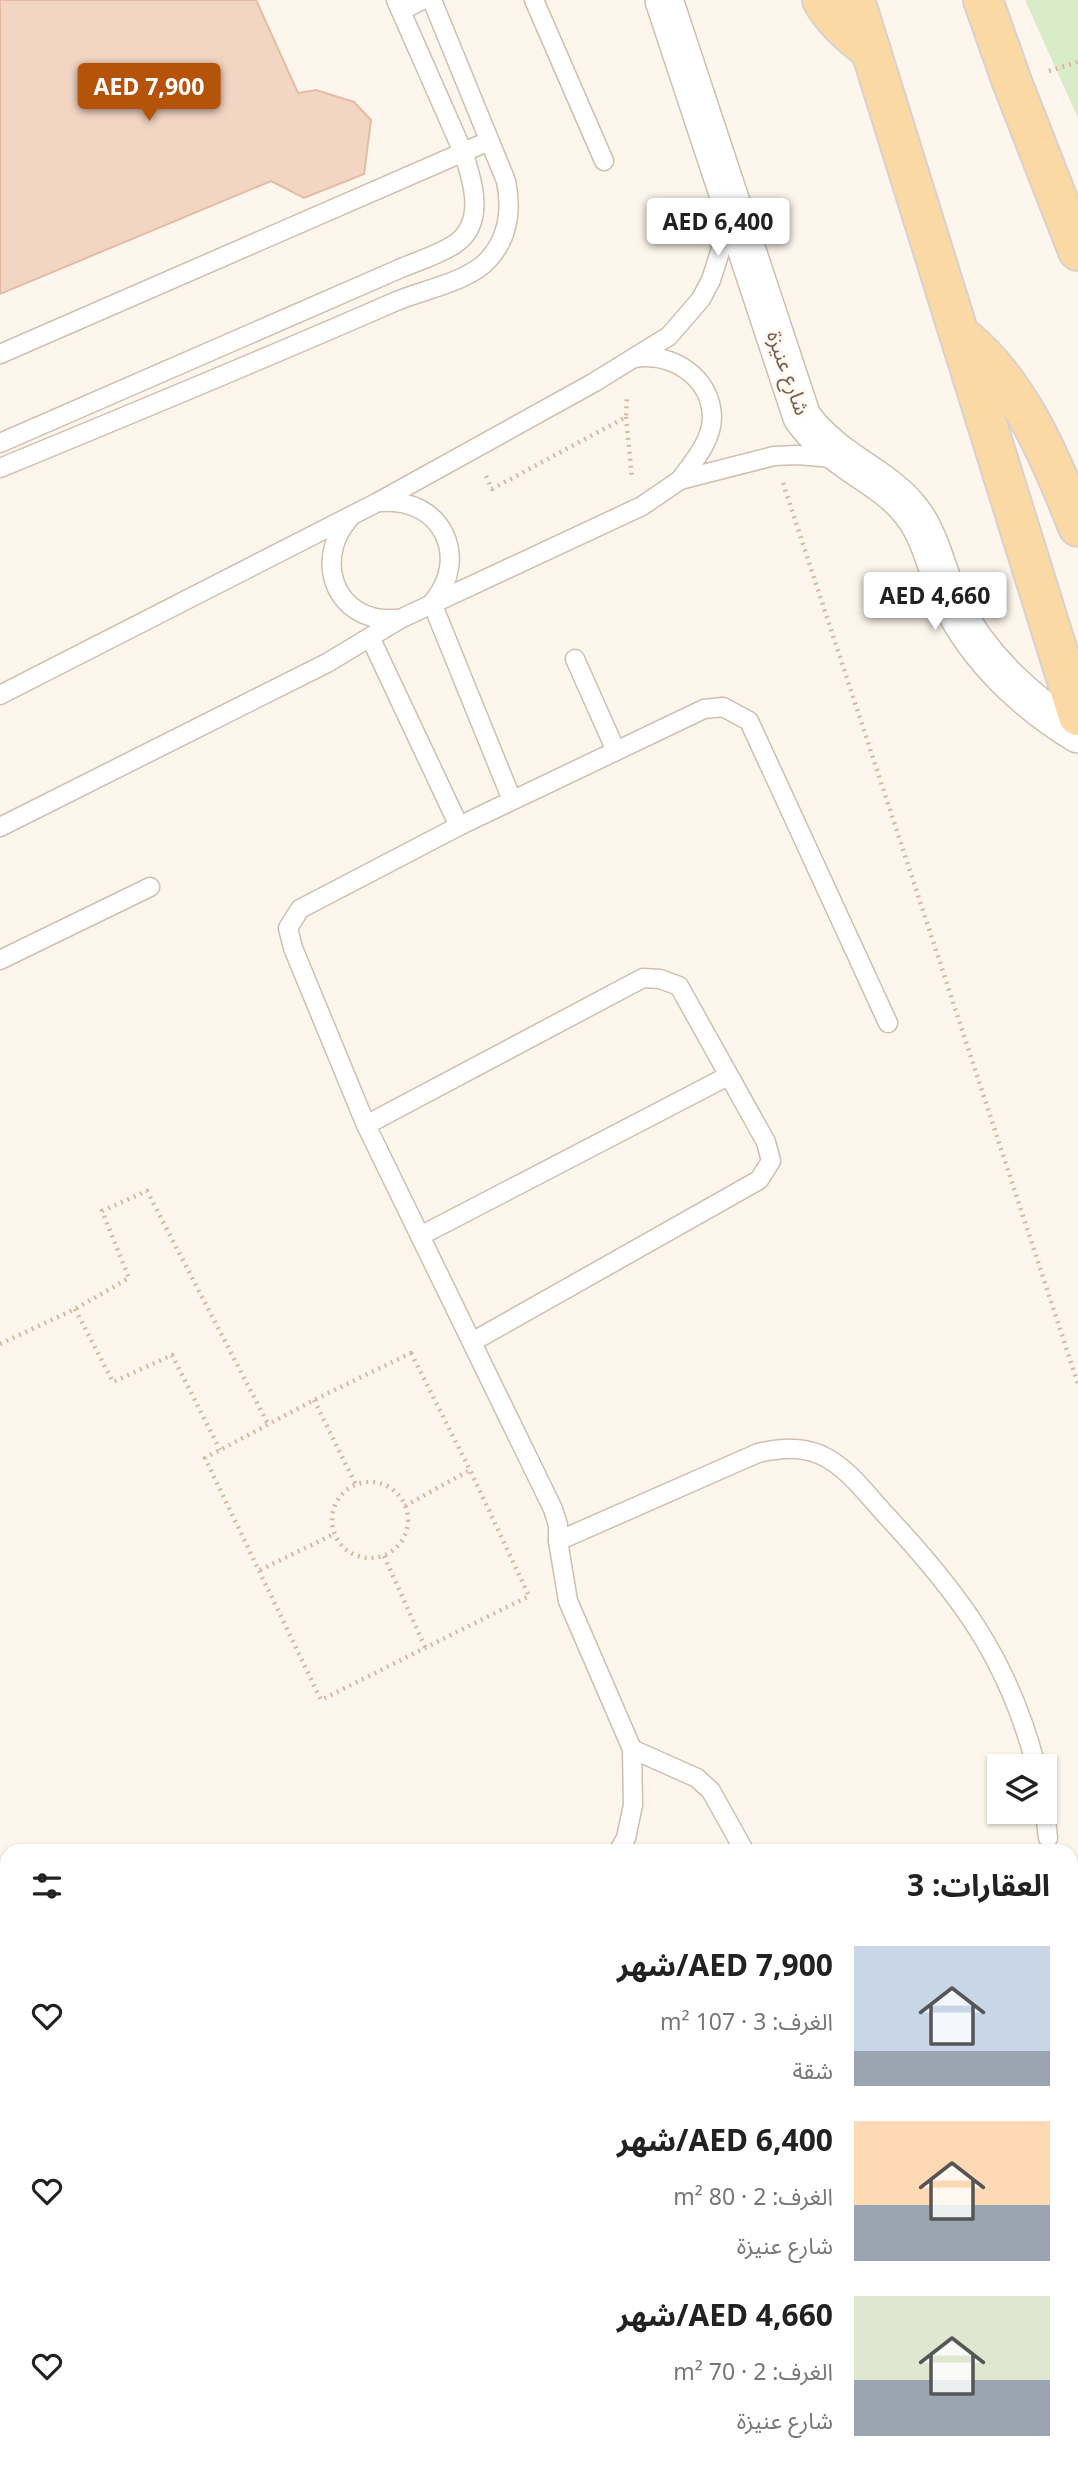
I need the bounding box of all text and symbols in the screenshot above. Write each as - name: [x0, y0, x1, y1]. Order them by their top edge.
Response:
- pin: AED 7,900: [69, 64, 229, 123]
- text: AED 7,900: [94, 70, 204, 102]
- pin: AED 6,400: [638, 198, 798, 258]
- text: AED 6,400: [663, 205, 773, 237]
- street label: شارع عنيزة: [759, 327, 817, 419]
- pin: AED 4,660: [855, 572, 1015, 632]
- text: AED 4,660: [880, 579, 990, 611]
- map controls: [987, 1754, 1057, 1824]
- button: layers: [987, 1754, 1057, 1824]
- text: العقارات: 3: [907, 1864, 1050, 1905]
- icon: filters: [28, 1867, 66, 1905]
- text: AED 7,900/شهر: [617, 1944, 833, 1985]
- icon: home: [910, 1974, 994, 2058]
- icon: heart: [28, 1997, 66, 2035]
- text: الغرف: 3 · 107 m²: [660, 2005, 833, 2037]
- text: شقة: [792, 2054, 833, 2086]
- text: AED 6,400/شهر: [617, 2119, 833, 2160]
- icon: home: [910, 2149, 994, 2233]
- icon: heart: [28, 2172, 66, 2210]
- text: الغرف: 2 · 80 m²: [673, 2180, 833, 2212]
- text: شارع عنيزة: [737, 2229, 833, 2261]
- text: AED 4,660/شهر: [617, 2294, 833, 2335]
- icon: home: [910, 2324, 994, 2408]
- icon: heart: [28, 2347, 66, 2385]
- text: الغرف: 2 · 70 m²: [673, 2355, 833, 2387]
- text: شارع عنيزة: [737, 2404, 833, 2436]

